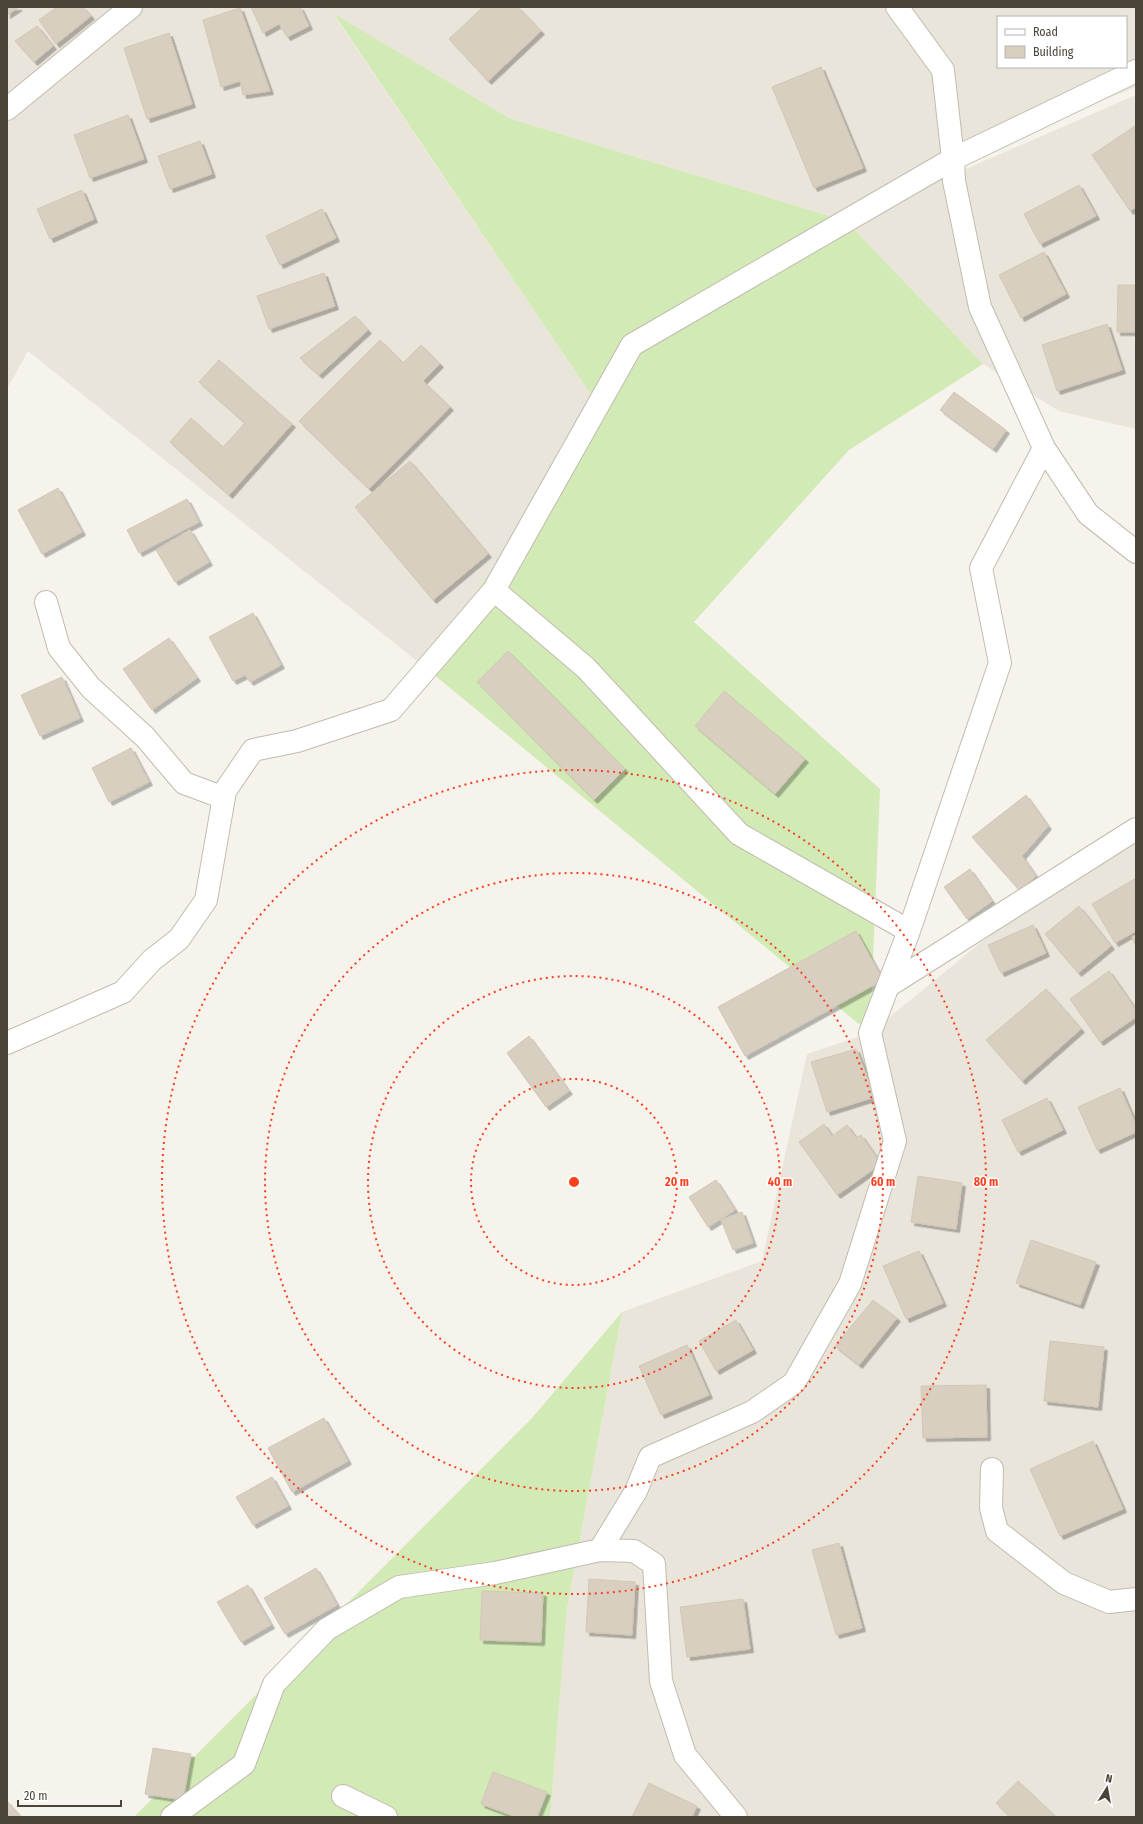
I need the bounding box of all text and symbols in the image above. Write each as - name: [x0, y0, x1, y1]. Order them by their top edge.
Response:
- legend: [997, 16, 1127, 68]
- text: Road: [1033, 25, 1058, 39]
- text: Building: [1033, 45, 1074, 59]
- centre of rings: [567, 1175, 581, 1189]
- text: 20 m: [664, 1175, 689, 1189]
- text: 40 m: [768, 1175, 792, 1189]
- text: 60 m: [871, 1175, 895, 1189]
- text: 80 m: [974, 1175, 998, 1189]
- north arrow: [1087, 1768, 1127, 1808]
- text: N: [1104, 1772, 1113, 1786]
- scale bar: [18, 1782, 121, 1808]
- text: 20 m: [24, 1789, 48, 1803]

